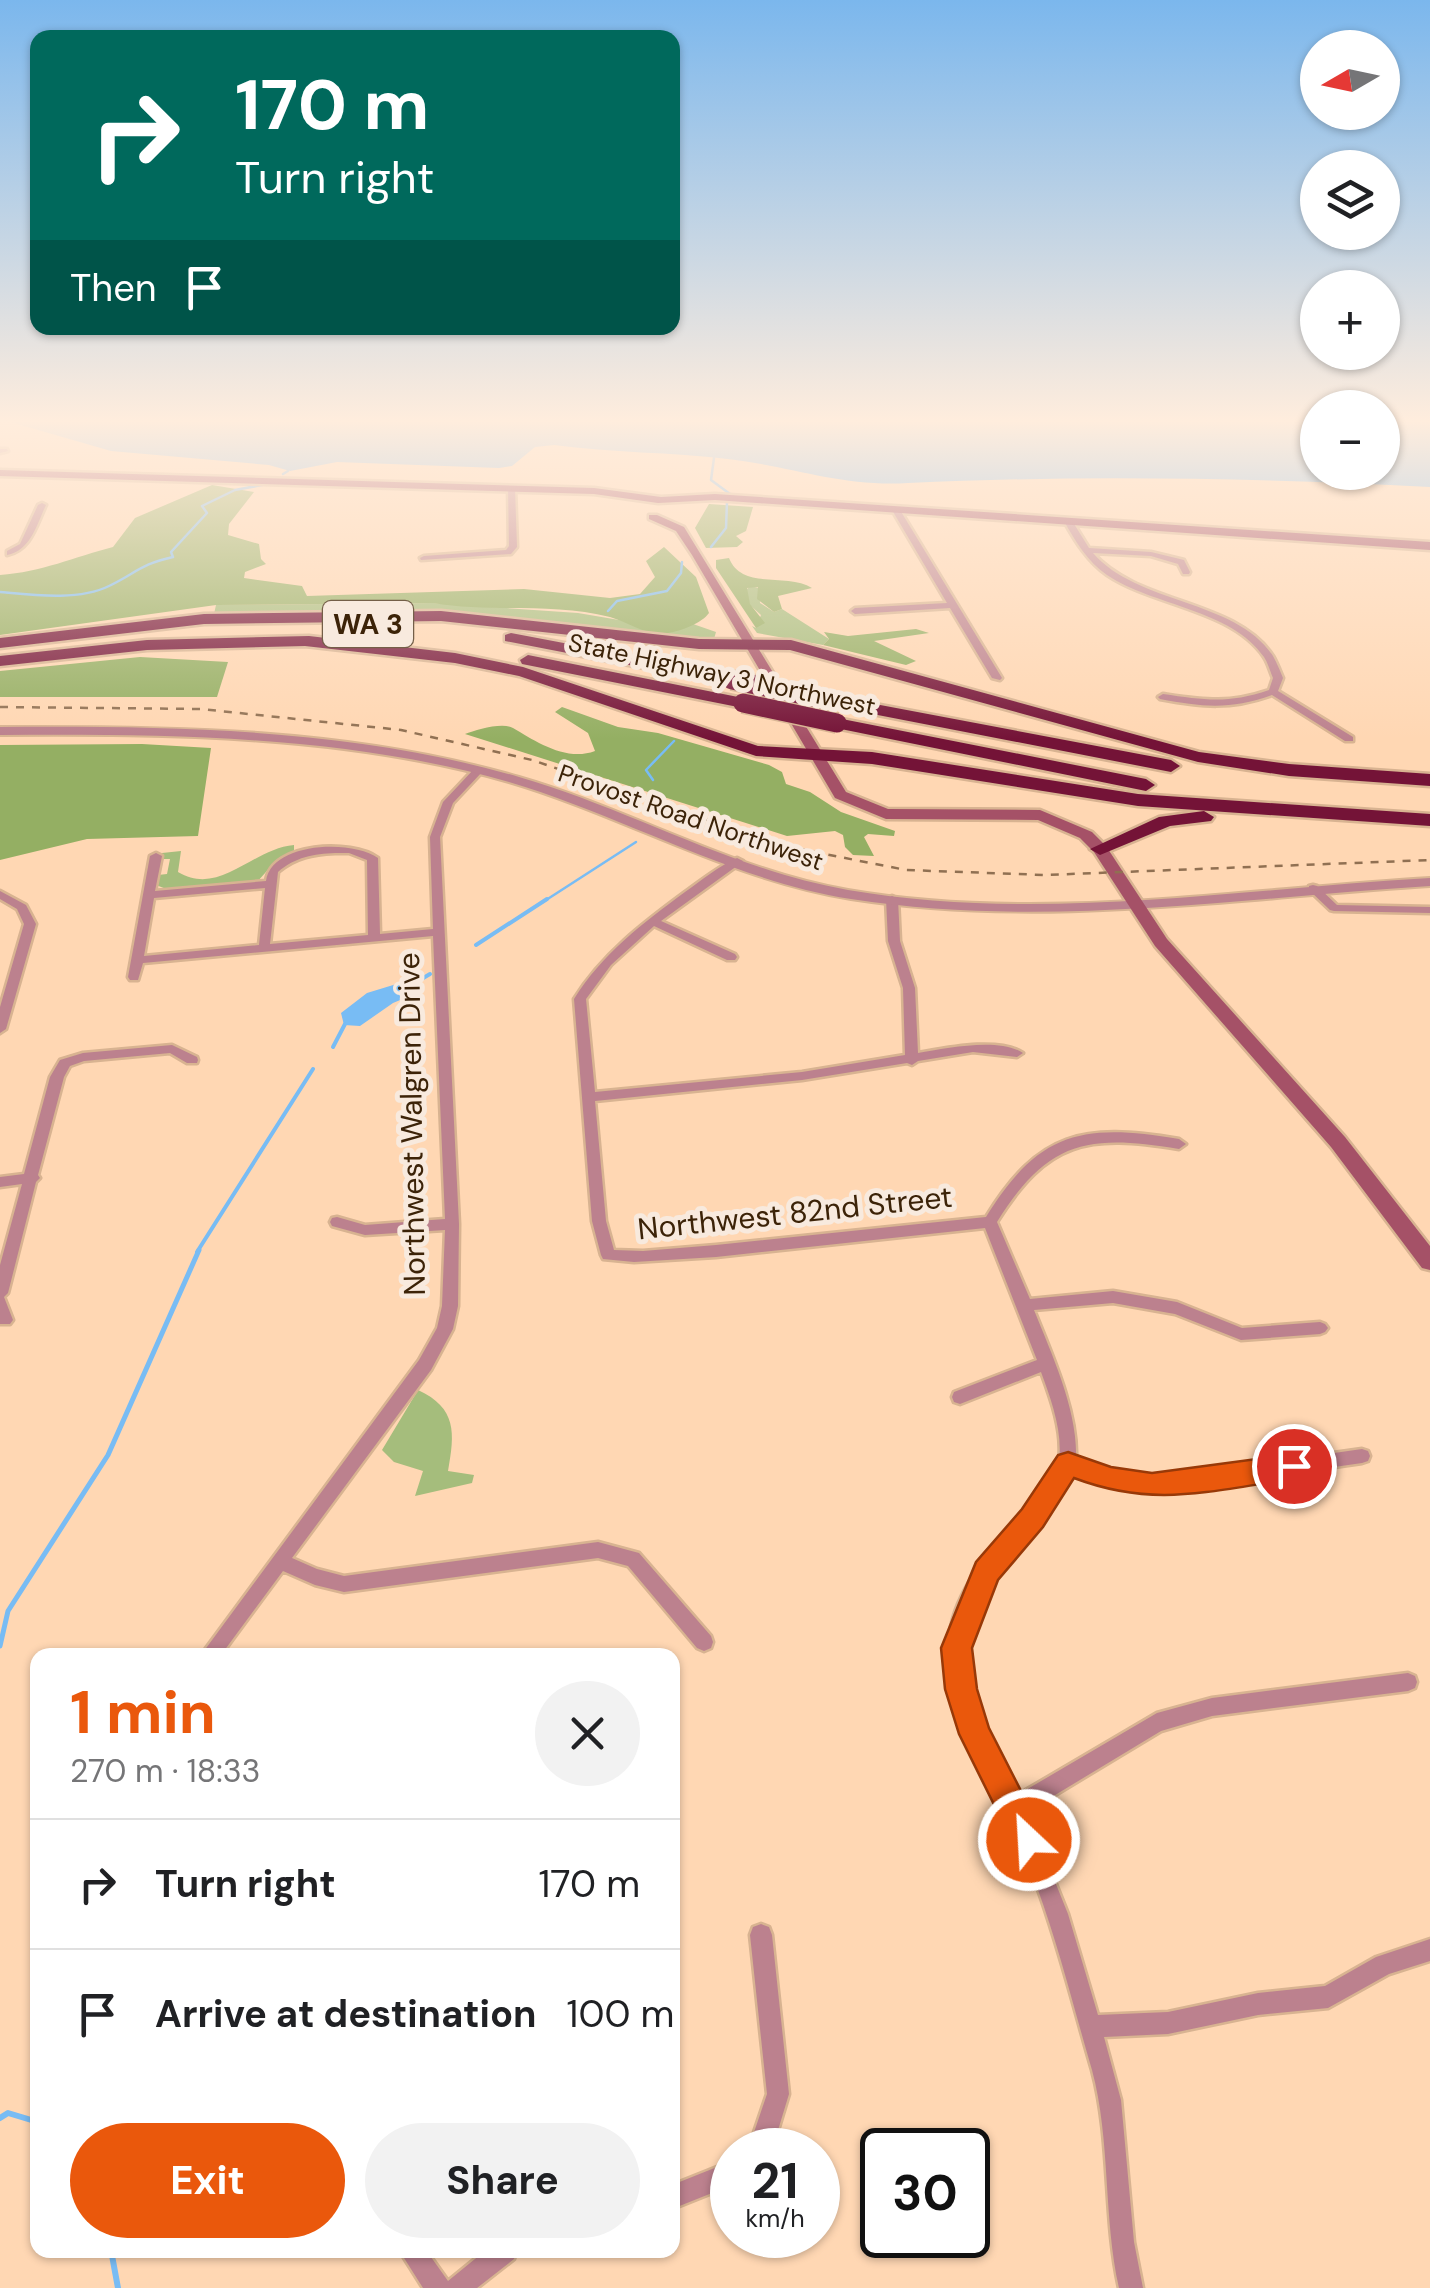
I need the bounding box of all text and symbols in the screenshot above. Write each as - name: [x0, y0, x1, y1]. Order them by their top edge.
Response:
- north arrow: [1300, 30, 1400, 130]
- map controls: [1300, 30, 1400, 490]
- text: 170 m: [235, 60, 429, 151]
- icon: right: [70, 70, 200, 200]
- text: Turn right: [235, 148, 434, 207]
- button: layers: [1300, 150, 1400, 250]
- icon: arrive: [177, 260, 232, 315]
- text: Then: [70, 263, 157, 313]
- button: +: [1300, 270, 1400, 370]
- button: −: [1300, 390, 1400, 490]
- road number: WA 3: [323, 601, 413, 647]
- street label: State Highway 3 Northwest: [565, 626, 878, 723]
- street label: Provost Road Northwest: [554, 757, 828, 878]
- street label: Northwest Walgren Drive: [389, 952, 434, 1296]
- street label: Northwest 82nd Street: [636, 1177, 954, 1248]
- pin: [1252, 1424, 1337, 1509]
- icon: arrive: [1267, 1439, 1322, 1494]
- text: 1 min: [70, 1673, 216, 1752]
- button: close: [535, 1681, 640, 1786]
- text: 270 m · 18:33: [70, 1750, 261, 1792]
- position arrow: [977, 1788, 1081, 1892]
- icon: right: [70, 1857, 125, 1912]
- text: Turn right: [155, 1859, 336, 1909]
- text: 170 m: [538, 1859, 640, 1909]
- icon: arrive: [70, 1987, 125, 2042]
- text: Arrive at destination: [155, 1989, 537, 2039]
- text: 100 m: [567, 1989, 674, 2039]
- button: Exit: [70, 2123, 345, 2238]
- button: Share: [365, 2123, 640, 2238]
- speed limit sign: 30: [860, 2128, 990, 2258]
- text: 21: [751, 2148, 799, 2214]
- text: km/h: [745, 2202, 805, 2235]

